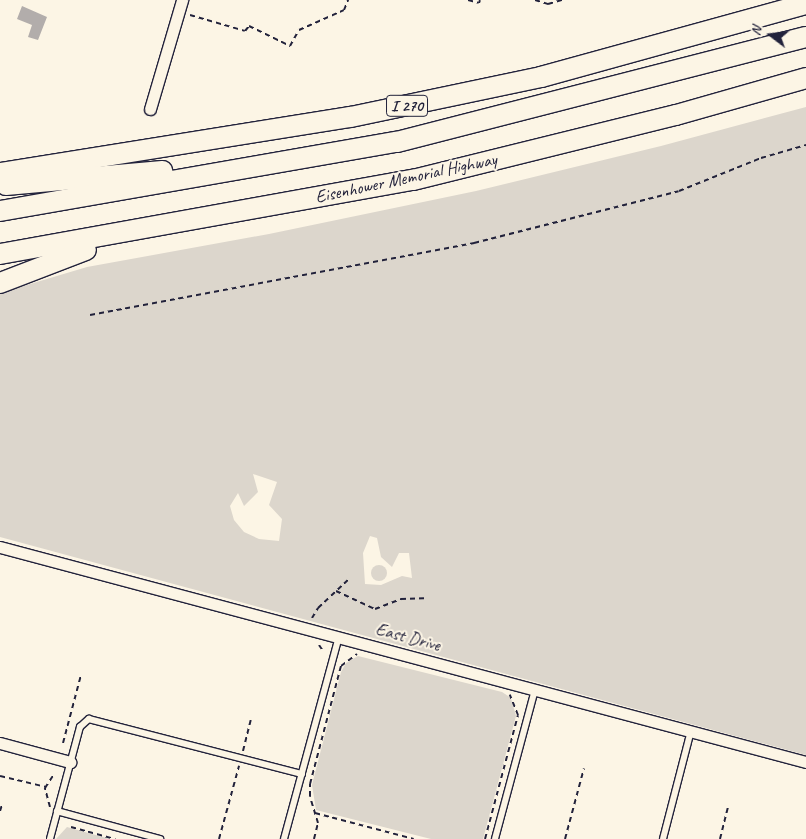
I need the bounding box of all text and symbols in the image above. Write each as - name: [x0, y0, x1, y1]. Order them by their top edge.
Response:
- north arrow: [746, 10, 796, 60]
- text: N: [747, 25, 765, 37]
- road number: I 270: [386, 92, 428, 120]
- street label: Eisenhower Memorial Highway: [313, 148, 499, 208]
- street label: East Drive: [373, 618, 443, 656]

